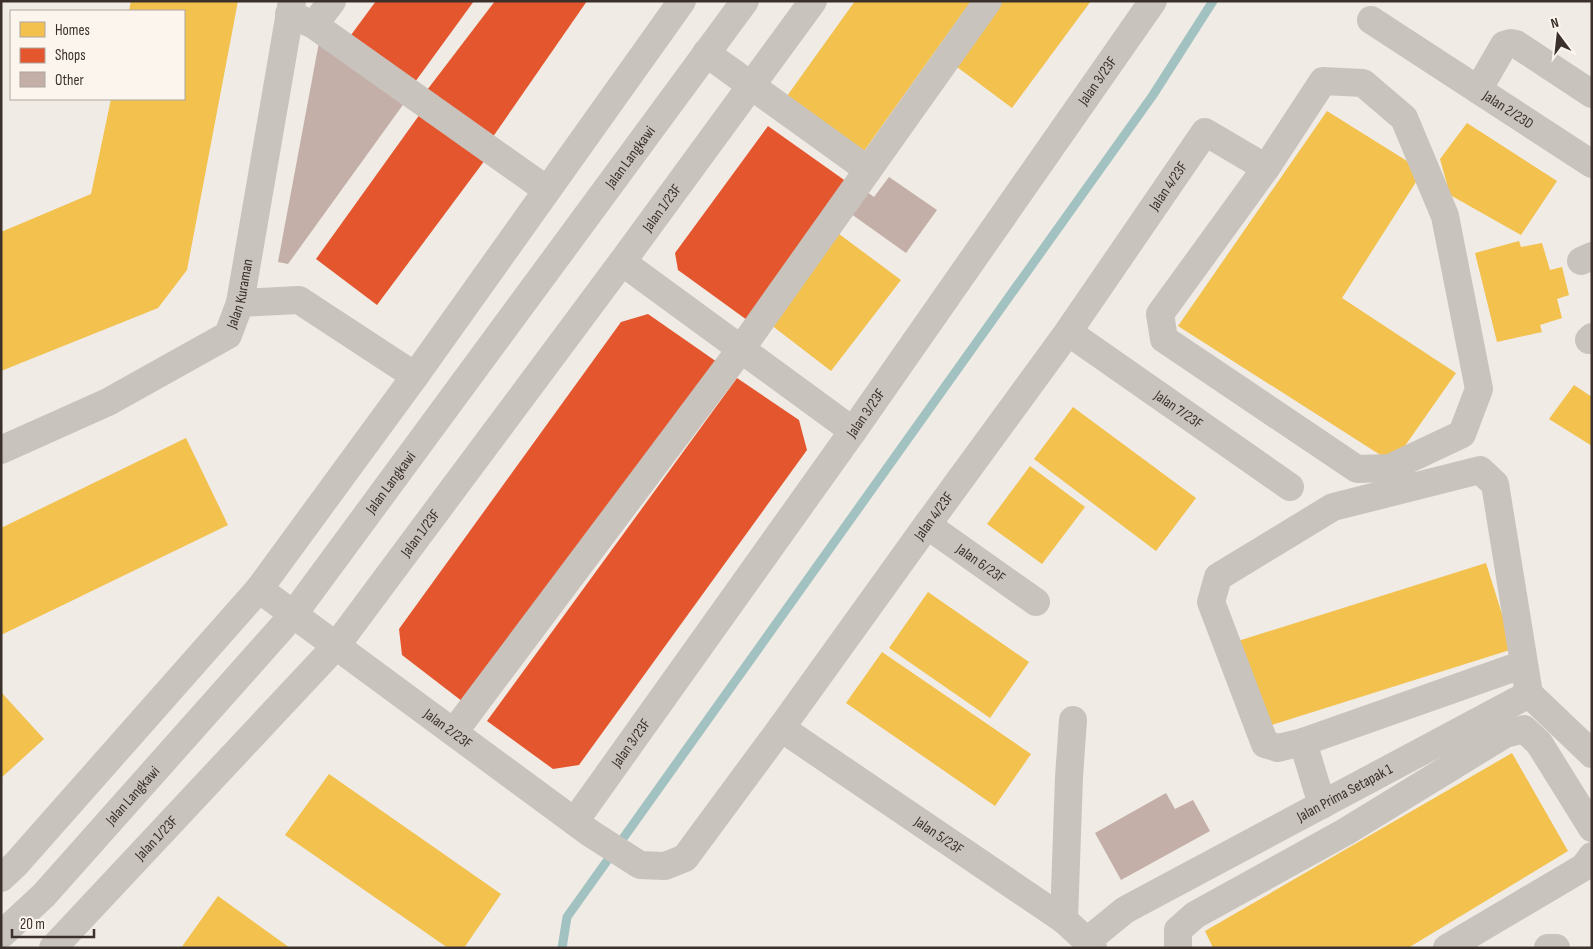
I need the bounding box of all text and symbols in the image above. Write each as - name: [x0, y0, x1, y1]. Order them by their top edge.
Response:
- legend: [10, 10, 185, 100]
- north arrow: [1533, 10, 1583, 60]
- text: N: [1549, 14, 1561, 32]
- text: Homes: [55, 21, 90, 40]
- text: Shops: [55, 46, 86, 65]
- street label: Jalan 3/23F: [1074, 53, 1121, 110]
- text: Other: [55, 71, 84, 90]
- street label: Jalan 2/23D: [1478, 86, 1537, 133]
- street label: Jalan Langkawi: [601, 122, 660, 193]
- street label: Jalan 4/23F: [1145, 158, 1192, 215]
- street label: Jalan 1/23F: [638, 180, 686, 236]
- street label: Jalan Kuraman: [222, 258, 257, 332]
- street label: Jalan 3/23F: [842, 385, 890, 442]
- street label: Jalan 7/23F: [1150, 386, 1206, 433]
- street label: Jalan Langkawi: [361, 448, 420, 518]
- street label: Jalan 4/23F: [909, 488, 958, 545]
- street label: Jalan 1/23F: [396, 505, 445, 561]
- street label: Jalan 6/23F: [952, 539, 1009, 587]
- street label: Jalan 2/23F: [419, 704, 476, 753]
- street label: Jalan 3/23F: [607, 715, 655, 772]
- street label: Jalan Prima Setapak 1: [1293, 759, 1396, 827]
- street label: Jalan Langkawi: [101, 762, 164, 830]
- street label: Jalan 1/23F: [130, 812, 182, 865]
- street label: Jalan 5/23F: [910, 812, 967, 859]
- scale bar: [12, 906, 95, 938]
- text: 20 m: [20, 915, 45, 934]

